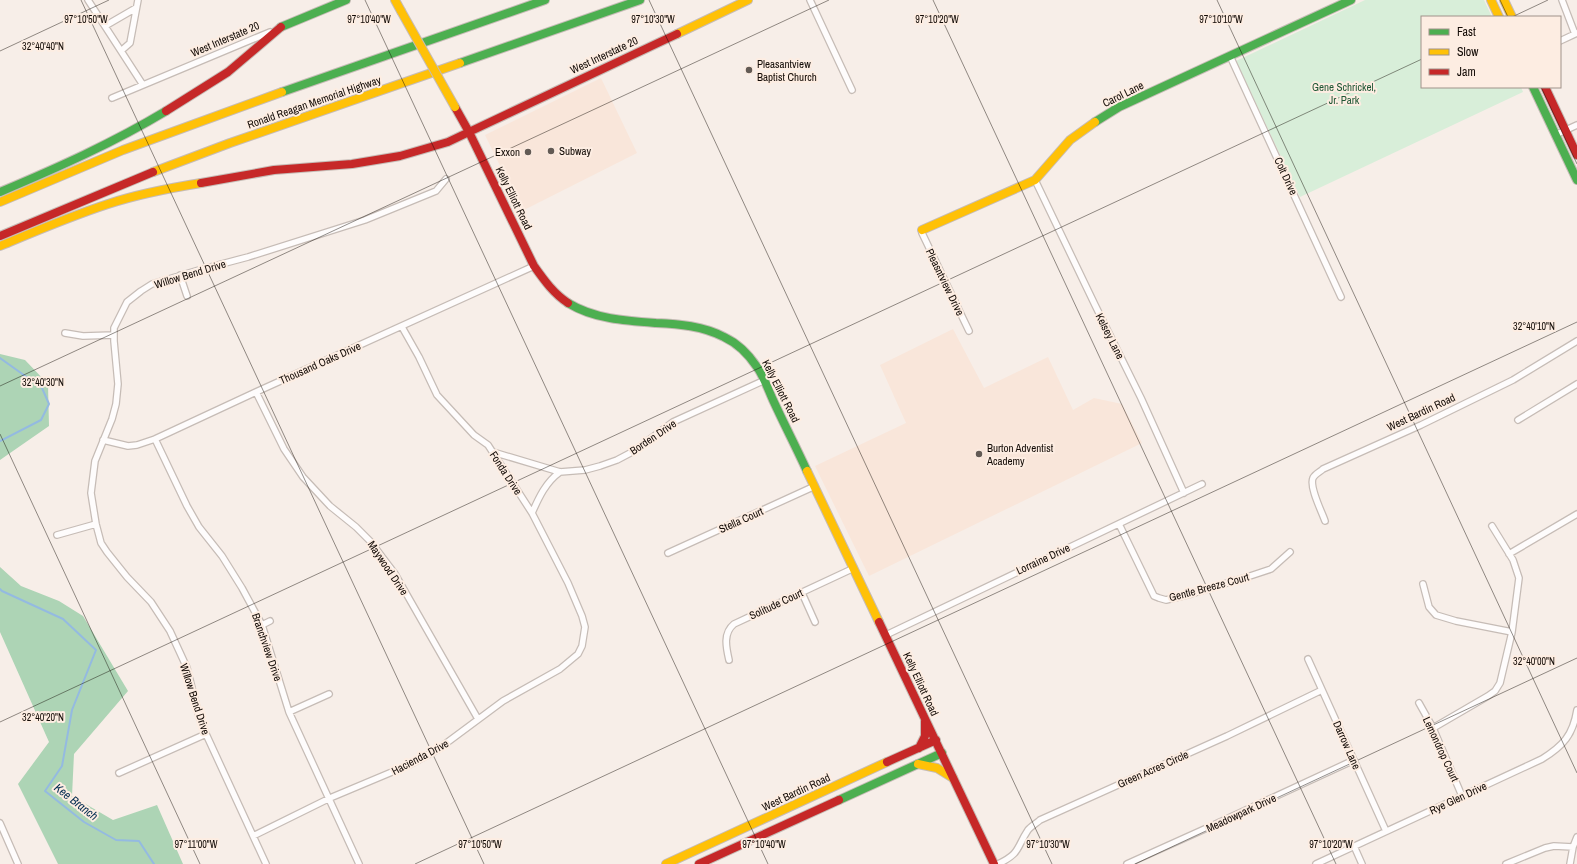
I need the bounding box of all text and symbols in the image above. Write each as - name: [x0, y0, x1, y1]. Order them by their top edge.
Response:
- text: 97°10'50"W: [64, 13, 108, 26]
- text: 97°10'40"W: [347, 13, 391, 26]
- text: 97°10'30"W: [631, 13, 675, 26]
- text: 97°10'20"W: [915, 13, 959, 26]
- text: 97°10'10"W: [1199, 13, 1243, 26]
- legend: [1421, 16, 1561, 88]
- street label: West Interstate 20: [189, 18, 261, 60]
- text: Fast: [1457, 24, 1476, 40]
- street label: West Interstate 20: [568, 33, 640, 77]
- text: 32°40'40"N: [22, 40, 64, 53]
- text: Slow: [1457, 44, 1479, 60]
- place label: Pleasantview Baptist Church: [757, 57, 817, 84]
- text: Jam: [1457, 64, 1476, 80]
- marker: Pleasantview Baptist Church: [744, 65, 754, 75]
- street label: Ronald Reagan Memorial Highway: [245, 72, 383, 131]
- street label: Carol Lane: [1100, 78, 1146, 110]
- park label: Gene Schrickel, Jr. Park: [1312, 80, 1376, 107]
- place label: Subway: [559, 144, 592, 158]
- place label: Exxon: [495, 145, 520, 159]
- marker: Subway: [546, 146, 556, 156]
- marker: Exxon: [523, 147, 533, 157]
- street label: Colt Drive: [1271, 155, 1301, 197]
- street label: Kelly Elliott Road: [493, 164, 535, 232]
- street label: Pleasntview Drive: [923, 246, 967, 318]
- street label: Willow Bend Drive: [152, 256, 228, 292]
- street label: Kelsey Lane: [1092, 311, 1128, 361]
- text: 32°40'10"N: [1513, 320, 1555, 333]
- street label: Thousand Oaks Drive: [277, 339, 363, 387]
- street label: Kelly Elliott Road: [759, 357, 803, 425]
- text: 32°40'30"N: [22, 376, 64, 389]
- street label: West Bardin Road: [1385, 390, 1457, 434]
- street label: Borden Drive: [627, 416, 679, 458]
- place label: Burton Adventist Academy: [986, 441, 1054, 468]
- street label: Fonda Drive: [487, 449, 525, 497]
- marker: Burton Adventist Academy: [974, 449, 984, 459]
- street label: Stella Court: [717, 504, 766, 536]
- street label: Maywood Drive: [365, 538, 411, 598]
- street label: Lorraine Drive: [1014, 540, 1072, 578]
- street label: Gentle Breeze Court: [1167, 569, 1251, 604]
- street label: Solitude Court: [747, 585, 806, 623]
- street label: Branchview Drive: [249, 611, 285, 683]
- street label: Kelly Elliott Road: [900, 650, 942, 718]
- text: 32°40'00"N: [1513, 655, 1555, 668]
- street label: Willow Bend Drive: [177, 662, 213, 736]
- text: 32°40'20"N: [22, 711, 64, 724]
- street label: Lemondrop Court: [1420, 714, 1462, 784]
- street label: Darrow Lane: [1330, 719, 1364, 771]
- street label: Hacienda Drive: [389, 736, 451, 778]
- street label: Green Acres Circle: [1115, 747, 1191, 791]
- street label: West Bardin Road: [760, 770, 832, 814]
- street label: Rye Glen Drive: [1427, 779, 1489, 817]
- water label: Kee Branch: [51, 780, 101, 824]
- street label: Meadowpark Drive: [1204, 791, 1278, 835]
- text: 97°11'00"W: [175, 838, 218, 851]
- text: 97°10'50"W: [458, 838, 502, 851]
- text: 97°10'40"W: [742, 838, 786, 851]
- text: 97°10'30"W: [1026, 838, 1070, 851]
- text: 97°10'20"W: [1309, 838, 1353, 851]

